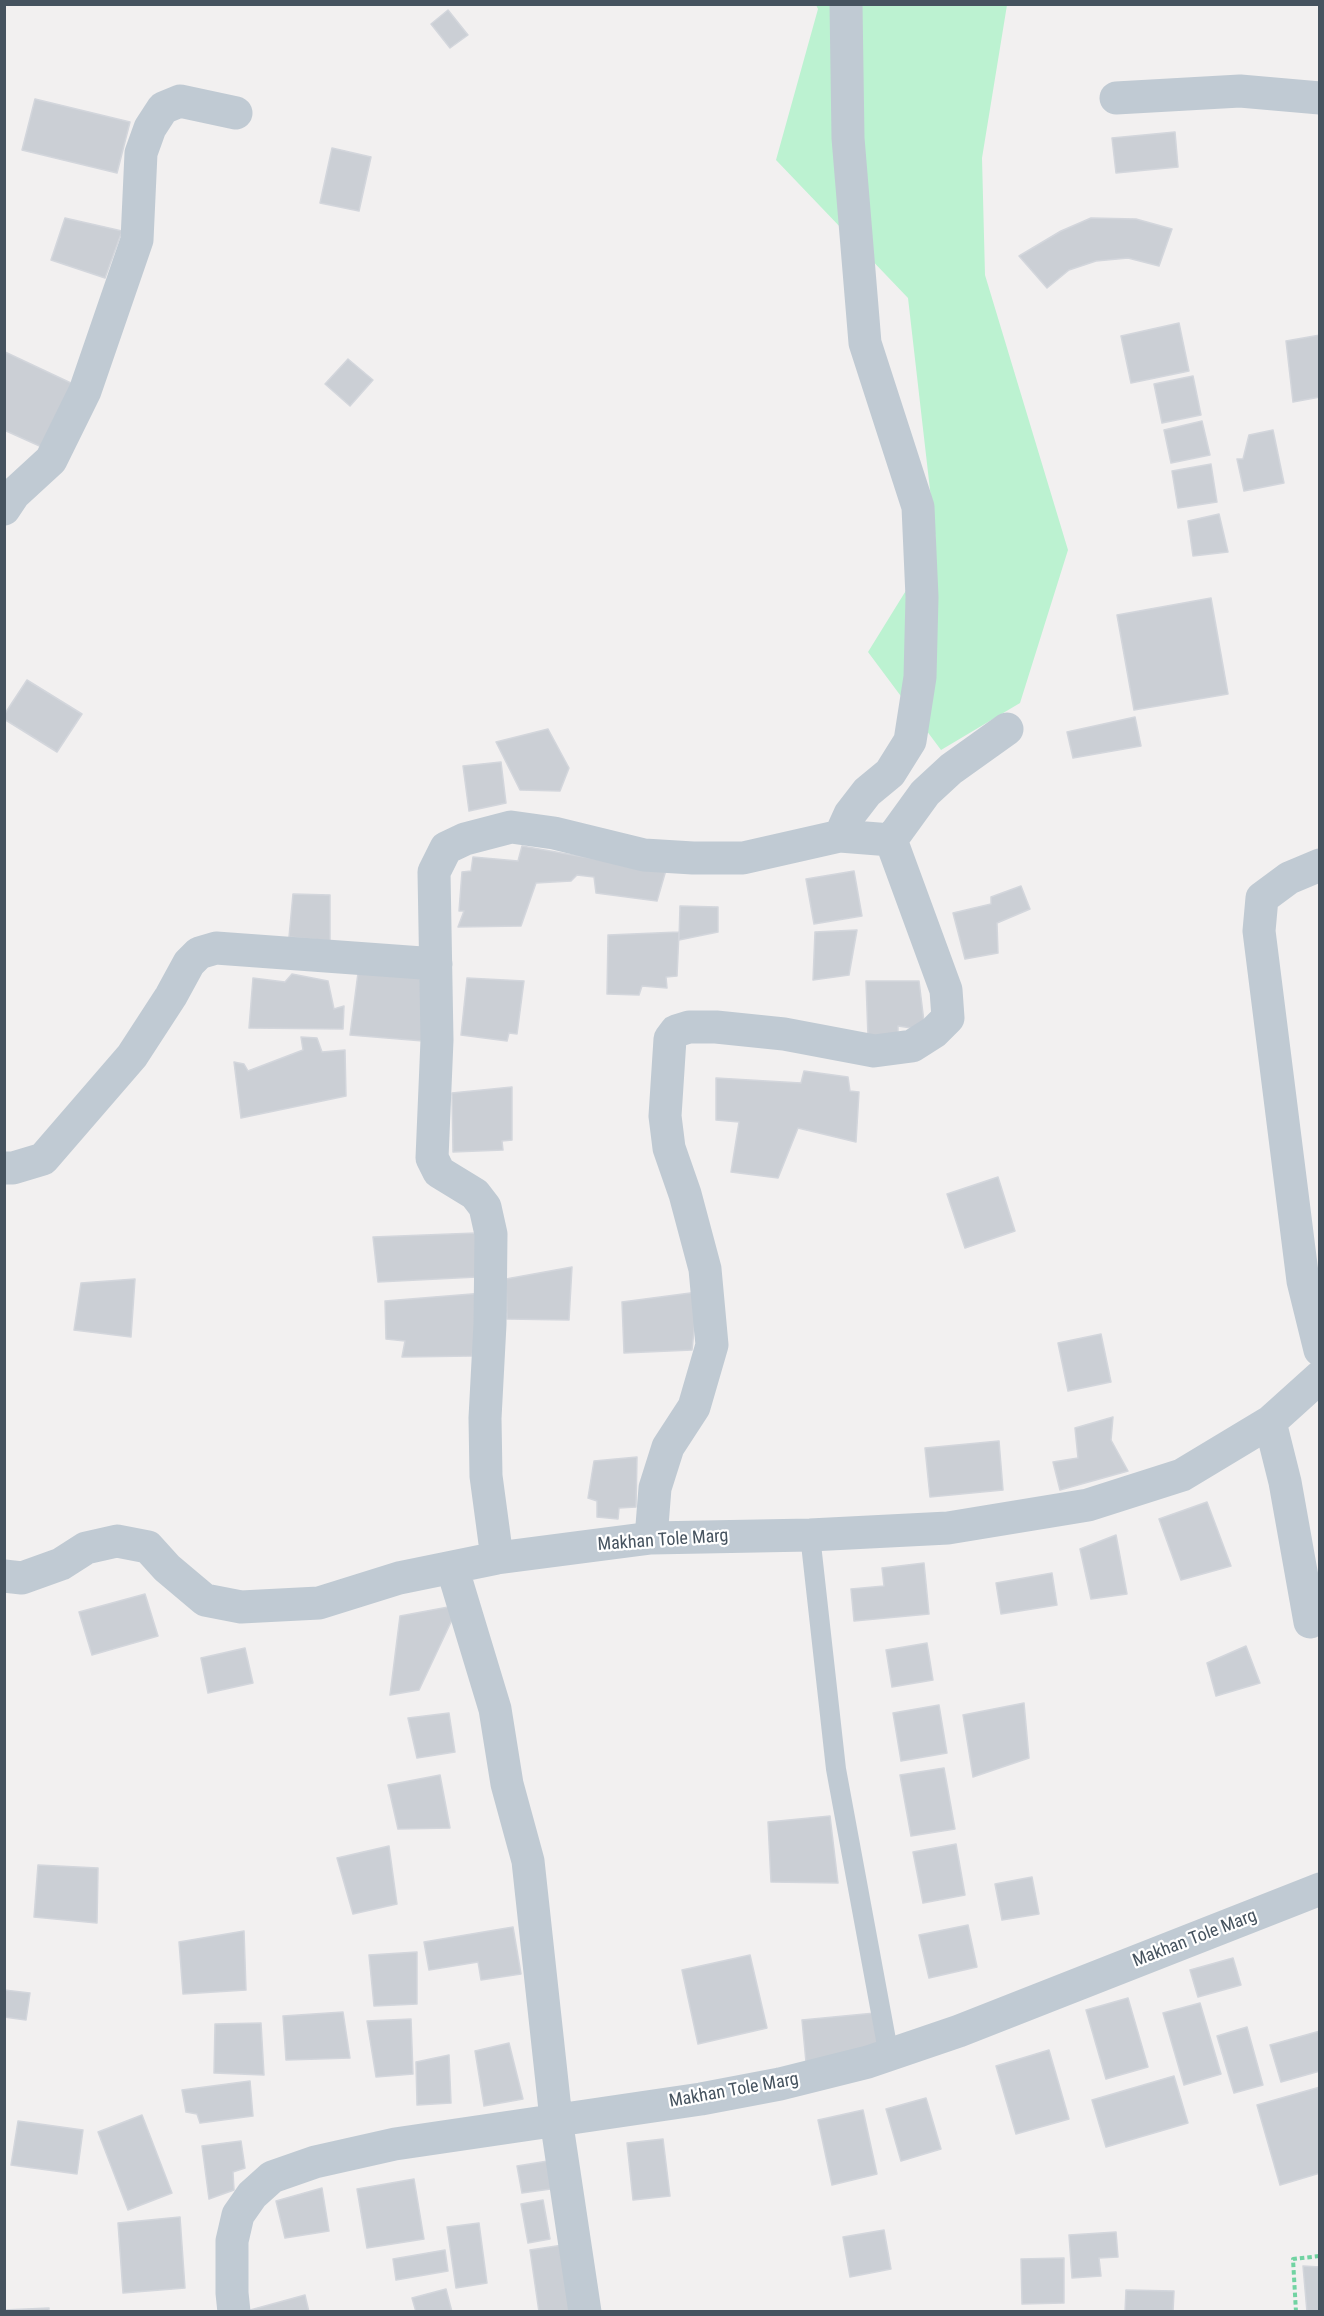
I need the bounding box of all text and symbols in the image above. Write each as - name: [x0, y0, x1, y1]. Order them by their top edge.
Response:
- street label: Makhan Tole Marg: [597, 1526, 729, 1556]
- street label: Makhan Tole Marg: [1130, 1905, 1260, 1973]
- street label: Makhan Tole Marg: [668, 2069, 800, 2113]

